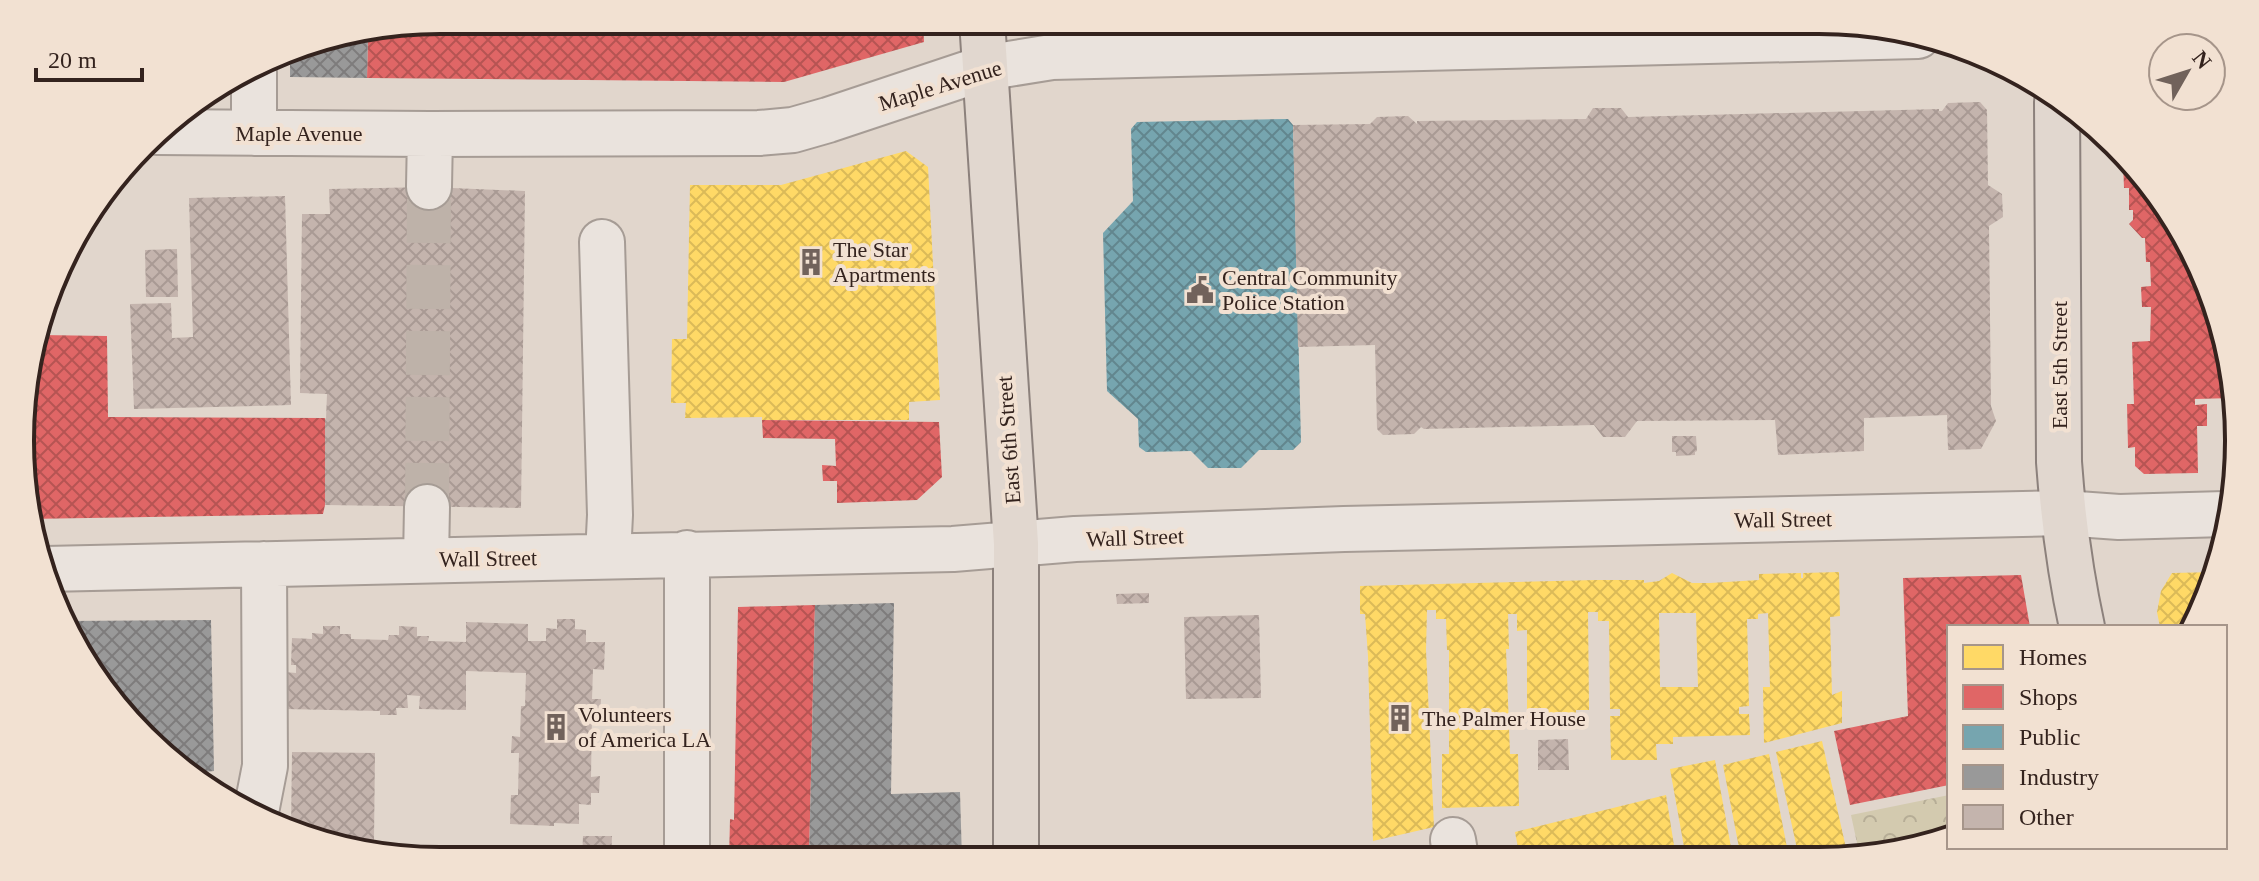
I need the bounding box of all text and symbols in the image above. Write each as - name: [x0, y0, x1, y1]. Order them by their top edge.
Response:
- scale bar: [36, 32, 142, 82]
- north arrow: [2147, 32, 2227, 112]
- text: N: [2187, 46, 2217, 74]
- text: 20 m: [48, 47, 97, 73]
- street label: Maple Avenue: [876, 55, 1005, 116]
- street label: Maple Avenue: [235, 121, 363, 146]
- place label: The Star Apartments: [833, 237, 936, 287]
- building icon: The Star Apartments: [796, 247, 826, 277]
- place label: Central Community Police Station: [1222, 265, 1397, 315]
- public building icon: Central Community Police Station: [1185, 275, 1215, 305]
- street label: East 5th Street: [2047, 301, 2072, 429]
- street label: East 6th Street: [992, 375, 1025, 505]
- street label: Wall Street: [1734, 506, 1832, 533]
- street label: Wall Street: [1086, 523, 1184, 552]
- street label: Wall Street: [439, 545, 537, 572]
- legend: [1947, 625, 2227, 849]
- text: Homes: [2019, 644, 2087, 670]
- text: Shops: [2019, 684, 2078, 710]
- place label: Volunteers of America LA: [578, 702, 711, 752]
- building icon: The Palmer House: [1385, 703, 1415, 733]
- place label: The Palmer House: [1422, 706, 1586, 731]
- building icon: Volunteers of America LA: [541, 712, 571, 742]
- text: Public: [2019, 724, 2080, 750]
- text: Industry: [2019, 764, 2099, 790]
- text: Other: [2019, 804, 2074, 830]

